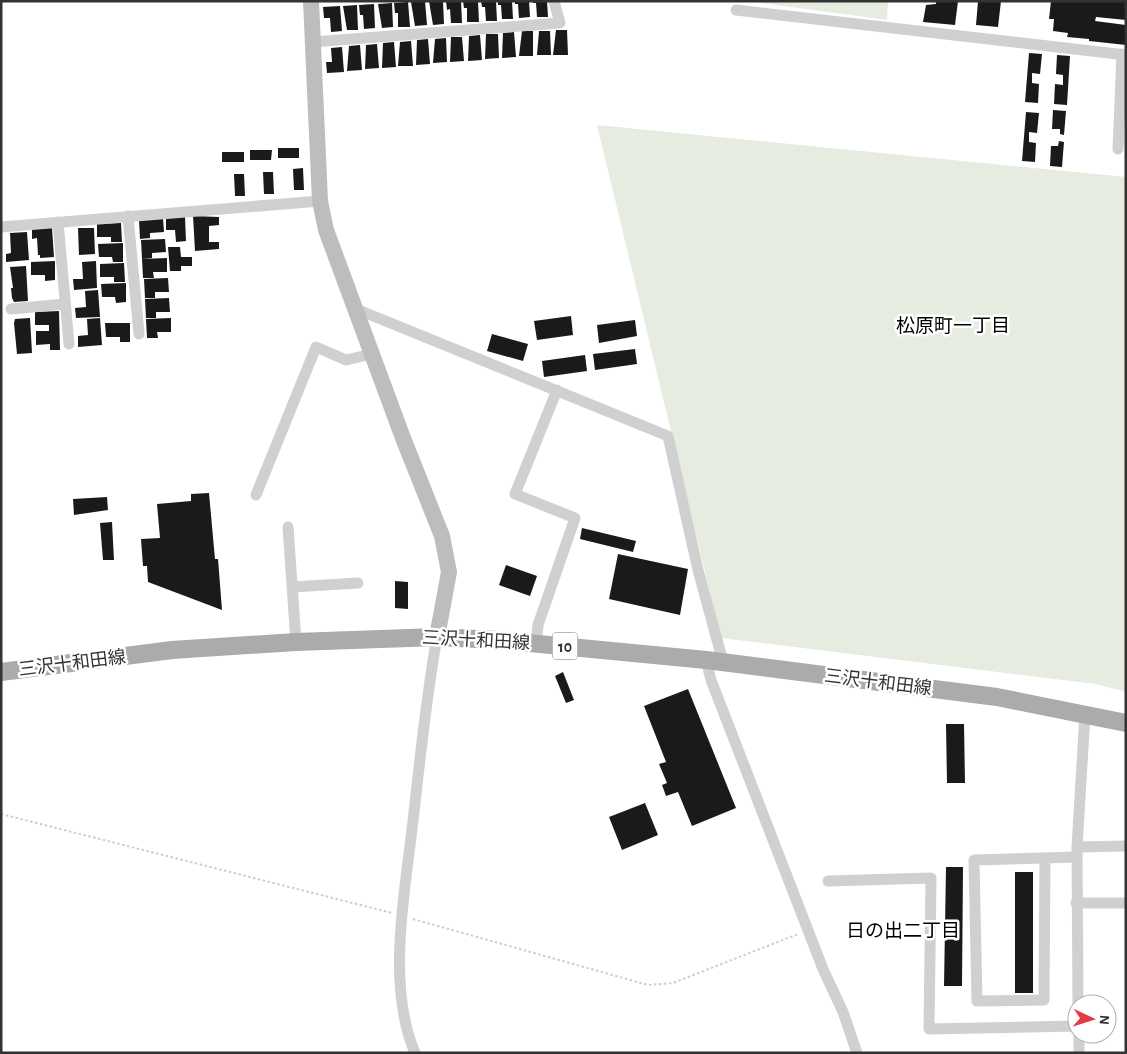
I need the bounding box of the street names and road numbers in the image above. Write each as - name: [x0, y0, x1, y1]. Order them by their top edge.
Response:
- street label: 三沢十和田線: [422, 627, 530, 653]
- road number: 10: [552, 632, 578, 659]
- street label: 三沢十和田線: [17, 646, 127, 680]
- street label: 三沢十和田線: [823, 665, 933, 699]

